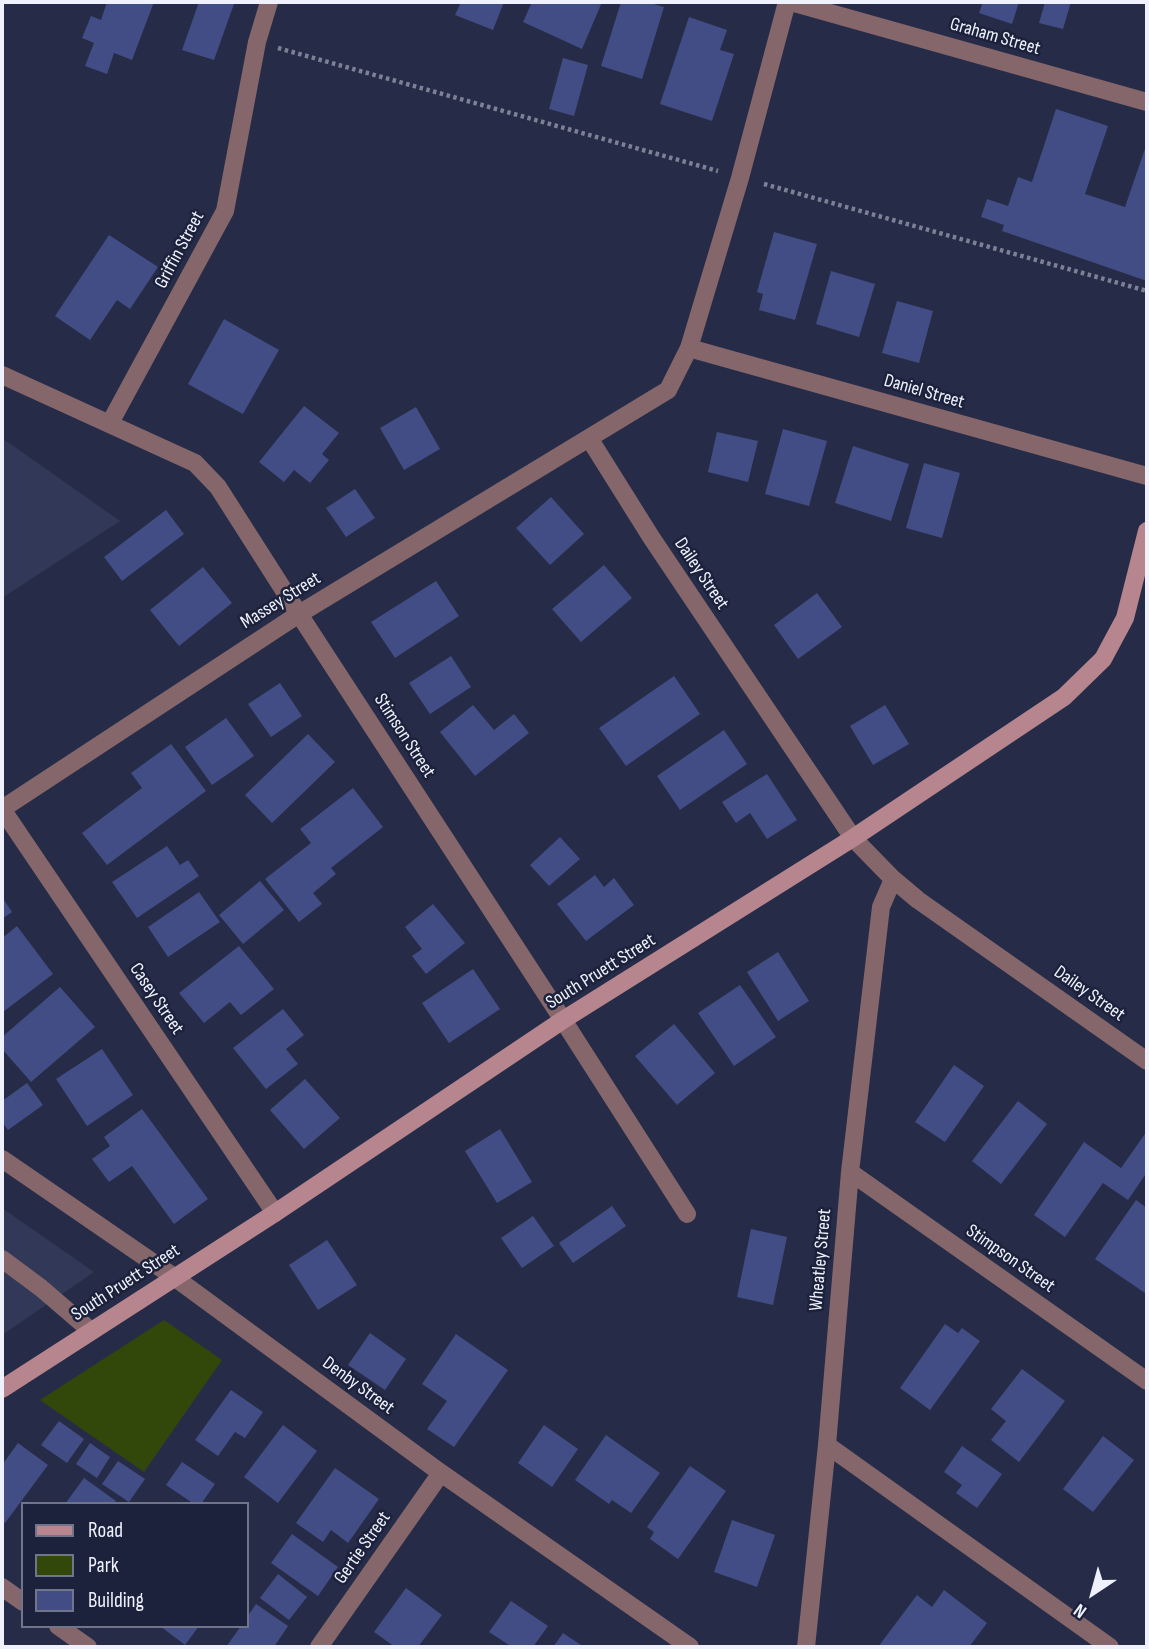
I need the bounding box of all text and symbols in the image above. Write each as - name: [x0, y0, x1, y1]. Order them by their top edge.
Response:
- street label: Graham Street: [947, 13, 1043, 61]
- street label: Griffin Street: [150, 207, 210, 293]
- street label: Daniel Street: [881, 370, 967, 414]
- street label: Dailey Street: [669, 534, 733, 614]
- street label: Massey Street: [237, 567, 325, 635]
- street label: Stimson Street: [368, 690, 440, 782]
- street label: South Pruett Street: [542, 929, 660, 1015]
- street label: Casey Street: [124, 959, 188, 1039]
- street label: Dailey Street: [1049, 961, 1129, 1027]
- street label: Wheatley Street: [805, 1208, 837, 1312]
- street label: Stimpson Street: [961, 1220, 1059, 1298]
- street label: South Pruett Street: [68, 1240, 184, 1326]
- street label: Denby Street: [318, 1352, 398, 1420]
- legend: [21, 1502, 248, 1628]
- street label: Gertie Street: [330, 1508, 396, 1588]
- text: Road: [88, 1518, 123, 1543]
- text: Park: [88, 1553, 119, 1578]
- north arrow: [1058, 1558, 1128, 1628]
- text: Building: [88, 1588, 144, 1613]
- text: N: [1069, 1598, 1091, 1623]

